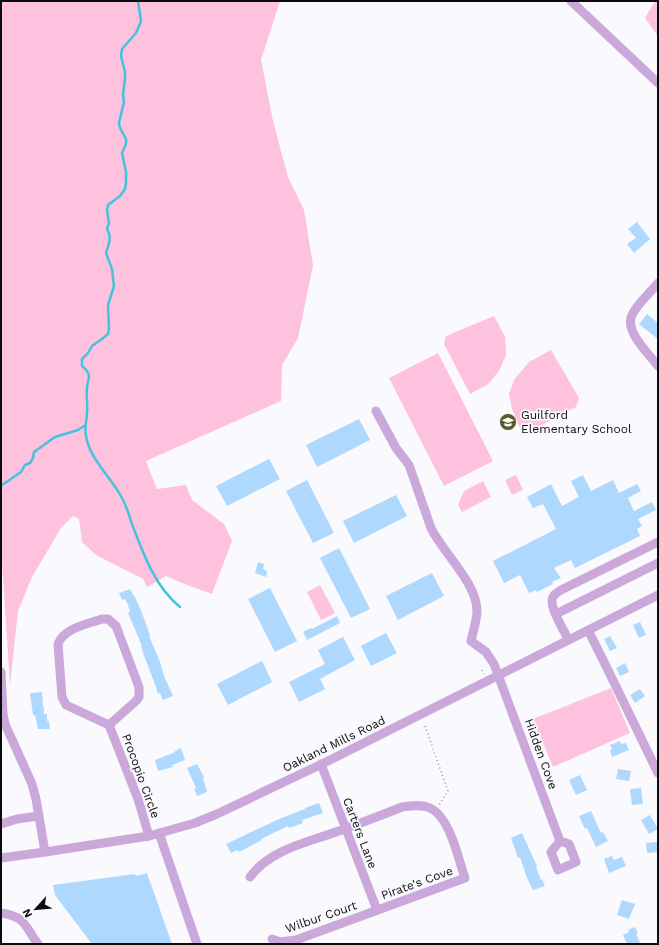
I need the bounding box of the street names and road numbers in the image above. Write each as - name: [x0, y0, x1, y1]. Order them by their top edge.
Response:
- street label: Oakland Mills Road: [280, 713, 388, 775]
- street label: Hidden Cove: [522, 717, 560, 791]
- street label: Procopio Circle: [119, 732, 163, 820]
- street label: Carters Lane: [340, 796, 380, 871]
- street label: Pirate's Cove: [379, 864, 455, 902]
- street label: Wilbur Court: [284, 898, 358, 936]

